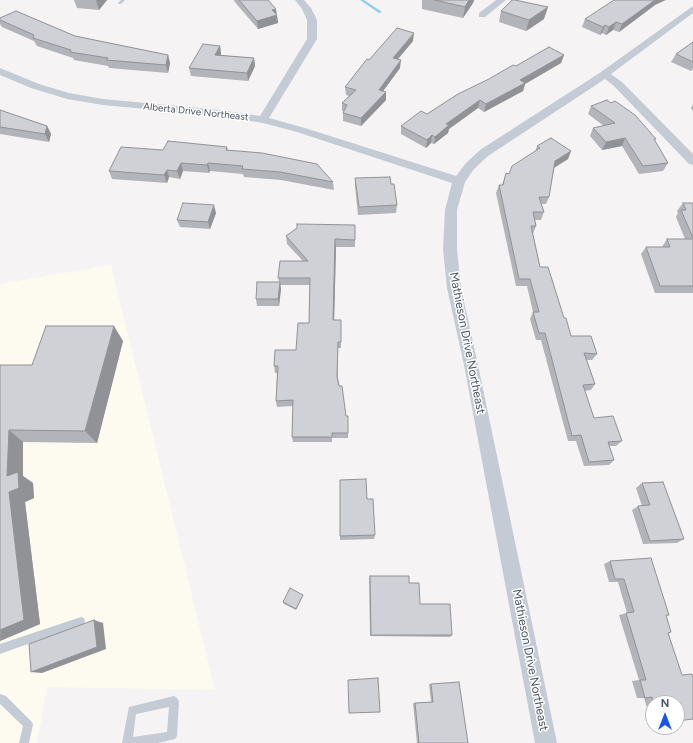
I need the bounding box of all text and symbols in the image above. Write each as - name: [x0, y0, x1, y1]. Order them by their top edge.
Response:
- street label: Alberta Drive Northeast: [143, 100, 249, 124]
- street label: Mathieson Drive Northeast: [446, 271, 488, 415]
- street label: Mathieson Drive Northeast: [509, 588, 551, 732]
- north arrow: [645, 695, 685, 735]
- text: N: [661, 697, 669, 710]

